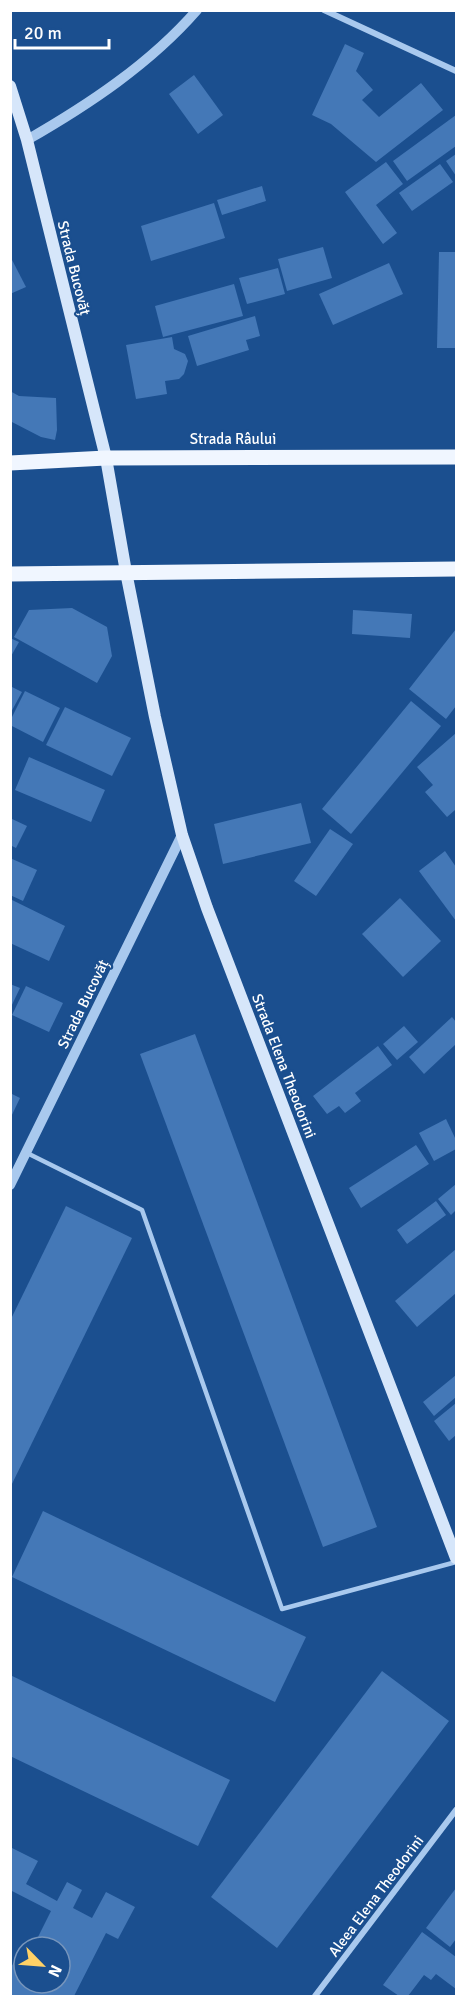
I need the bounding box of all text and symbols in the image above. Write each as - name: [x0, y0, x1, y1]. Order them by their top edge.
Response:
- scale bar: [15, 12, 110, 50]
- text: 20 m: [24, 22, 62, 44]
- street label: Strada Bucovăț: [53, 219, 94, 317]
- street label: Strada Râului: [190, 430, 276, 448]
- street label: Strada Bucovăț: [54, 957, 113, 1052]
- street label: Strada Elena Theodorini: [248, 991, 320, 1141]
- street label: Aleea Elena Theodorini: [325, 1832, 427, 1960]
- north arrow: [12, 1935, 72, 1995]
- text: N: [43, 1962, 66, 1980]

